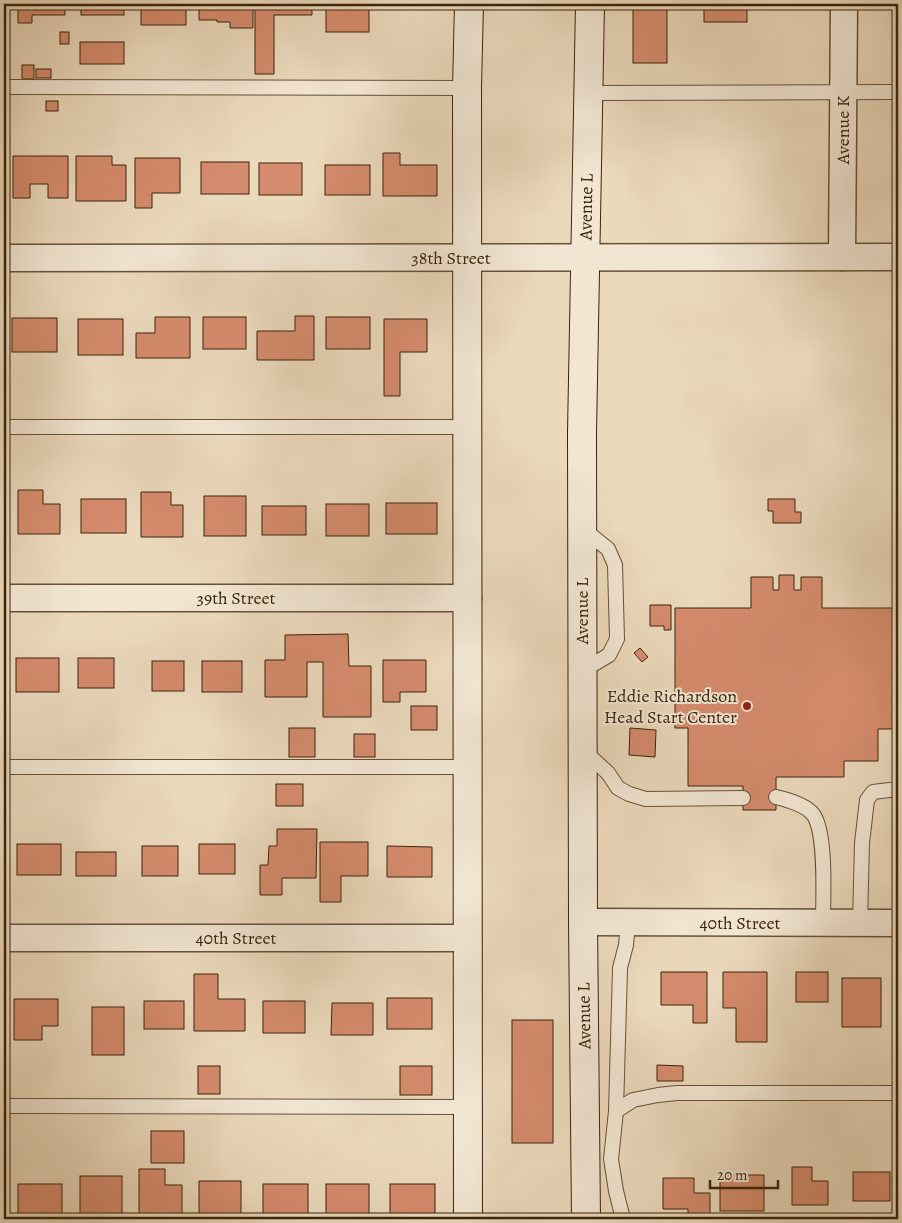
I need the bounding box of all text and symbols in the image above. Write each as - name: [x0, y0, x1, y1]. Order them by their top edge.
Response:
- street label: Avenue K: [831, 95, 855, 165]
- street label: Avenue L: [573, 173, 599, 241]
- street label: 38th Street: [411, 246, 491, 270]
- street label: Avenue L: [570, 577, 594, 645]
- street label: 39th Street: [196, 586, 276, 610]
- place label: Eddie Richardson Head Start Center: [604, 684, 737, 729]
- marker: Eddie Richardson Head Start Center: [741, 700, 753, 712]
- street label: 40th Street: [699, 911, 781, 935]
- street label: 40th Street: [195, 926, 277, 950]
- street label: Avenue L: [571, 982, 597, 1050]
- scale bar: [710, 1158, 777, 1190]
- text: 20 m: [717, 1165, 748, 1185]

